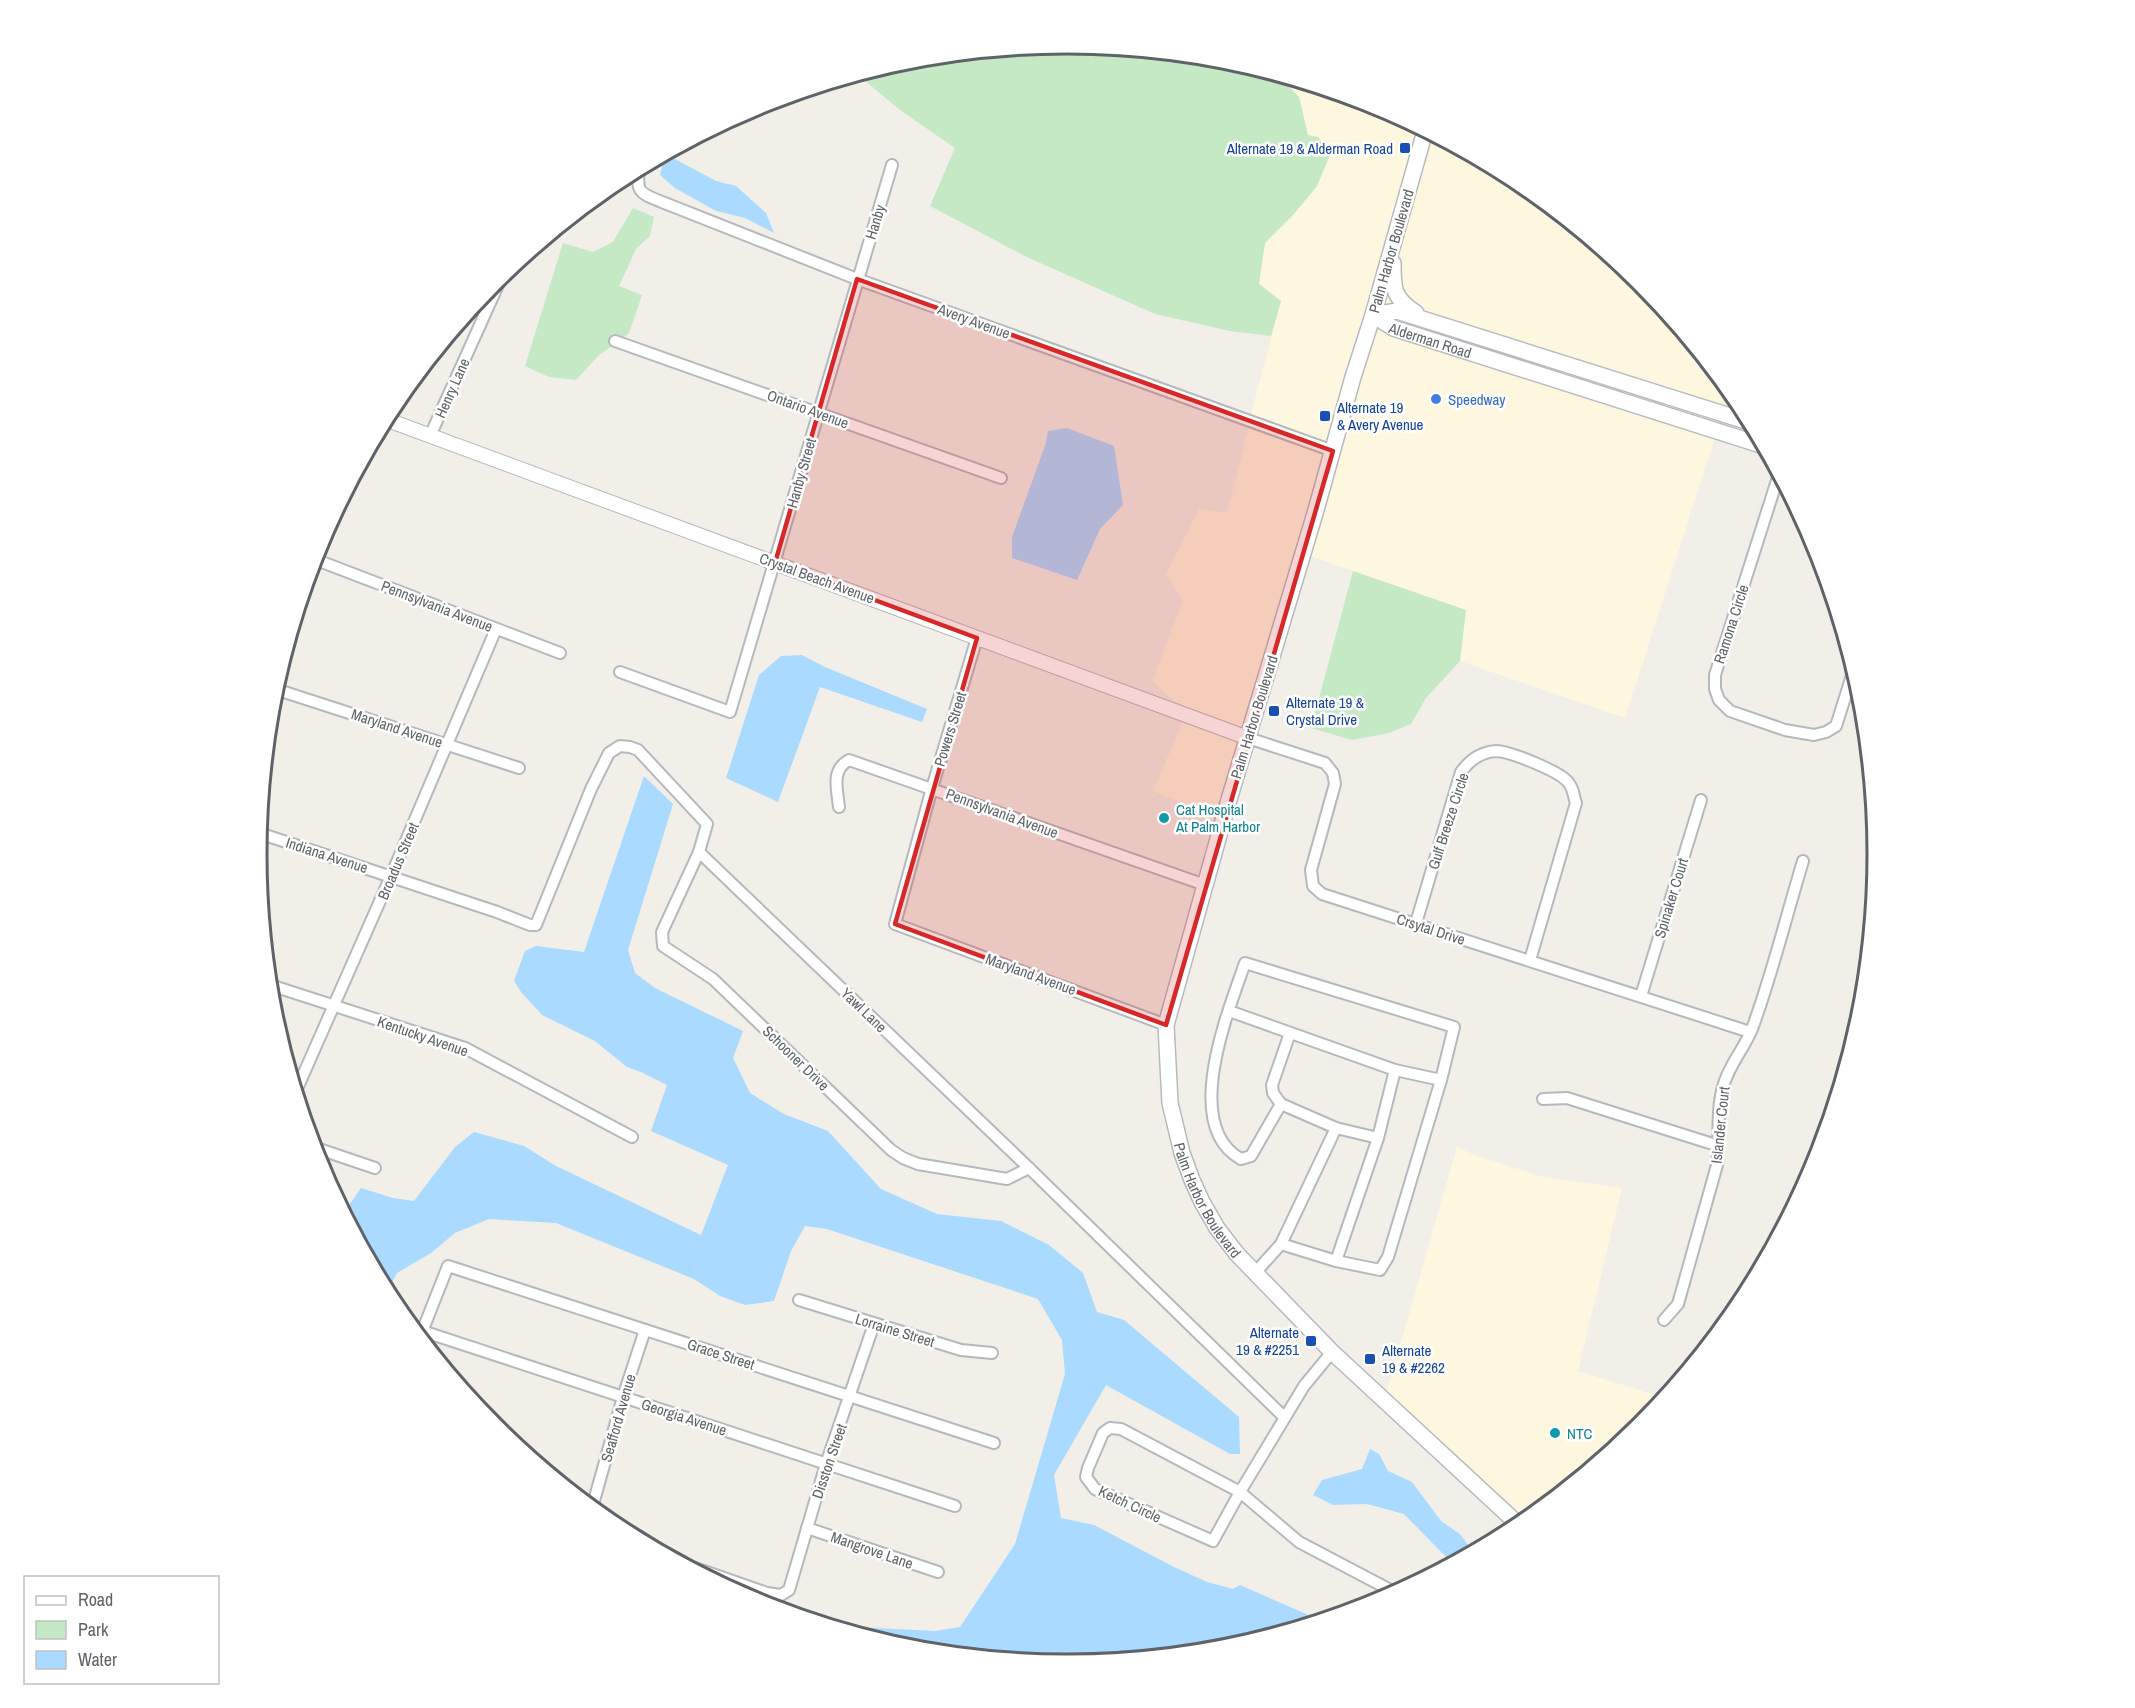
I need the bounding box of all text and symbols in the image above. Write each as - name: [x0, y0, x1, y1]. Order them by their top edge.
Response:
- place label: Alternate 19 & Alderman Road: [1226, 138, 1393, 159]
- marker: Alternate 19 & Alderman Road: [1398, 141, 1412, 155]
- street label: Palm Harbor Boulevard: [1363, 187, 1419, 315]
- street label: Hanby: [860, 201, 890, 242]
- street label: Avery Avenue: [934, 298, 1013, 344]
- street label: Alderman Road: [1385, 317, 1474, 363]
- street label: Henry Lane: [429, 355, 475, 421]
- street label: Ontario Avenue: [764, 385, 852, 434]
- place label: Speedway: [1448, 389, 1506, 410]
- marker: Speedway: [1429, 392, 1443, 406]
- place label: Alternate 19 & Avery Avenue: [1336, 397, 1424, 435]
- marker: Alternate 19 & Avery Avenue: [1318, 409, 1332, 423]
- street label: Hanby Street: [781, 435, 821, 510]
- street label: Crystal Beach Avenue: [757, 547, 878, 609]
- street label: Pennsylvania Avenue: [378, 575, 496, 637]
- street label: Ramona Circle: [1708, 582, 1754, 666]
- street label: Palm Harbor Boulevard: [1225, 653, 1283, 781]
- street label: Powers Street: [929, 688, 972, 769]
- place label: Alternate 19 & Crystal Drive: [1285, 692, 1365, 730]
- street label: Maryland Avenue: [349, 703, 445, 753]
- marker: Alternate 19 & Crystal Drive: [1267, 704, 1281, 718]
- street label: Gulf Breeze Circle: [1422, 770, 1474, 872]
- street label: Pennsylvania Avenue: [943, 783, 1061, 843]
- place label: Cat Hospital At Palm Harbor: [1175, 799, 1260, 837]
- marker: Cat Hospital At Palm Harbor: [1157, 811, 1171, 825]
- street label: Broadus Street: [372, 819, 424, 903]
- street label: Indiana Avenue: [283, 832, 371, 878]
- street label: Spinaker Court: [1649, 855, 1693, 941]
- street label: Crsytal Drive: [1394, 908, 1468, 950]
- street label: Maryland Avenue: [983, 948, 1079, 1000]
- street label: Yawl Lane: [836, 983, 892, 1037]
- street label: Kentucky Avenue: [375, 1011, 471, 1061]
- street label: Schooner Drive: [758, 1021, 834, 1095]
- street label: Islander Court: [1706, 1085, 1735, 1165]
- street label: Palm Harbor Boulevard: [1169, 1141, 1246, 1262]
- street label: Lorraine Street: [853, 1308, 938, 1352]
- place label: Alternate 19 & #2251: [1236, 1322, 1299, 1360]
- street label: Grace Street: [685, 1333, 758, 1375]
- marker: Alternate 19 & #2251: [1304, 1334, 1318, 1348]
- place label: Alternate 19 & #2262: [1381, 1340, 1445, 1378]
- marker: Alternate 19 & #2262: [1363, 1352, 1377, 1366]
- street label: Seafford Avenue: [595, 1371, 641, 1464]
- street label: Georgia Avenue: [639, 1393, 730, 1441]
- street label: Disston Street: [806, 1420, 852, 1501]
- place label: NTC: [1567, 1423, 1592, 1444]
- marker: NTC: [1548, 1426, 1562, 1440]
- street label: Ketch Circle: [1095, 1480, 1165, 1528]
- street label: Mangrove Lane: [828, 1526, 916, 1574]
- legend: [24, 1576, 219, 1684]
- text: Road: [78, 1587, 113, 1612]
- text: Park: [78, 1617, 109, 1642]
- text: Water: [78, 1647, 117, 1672]

